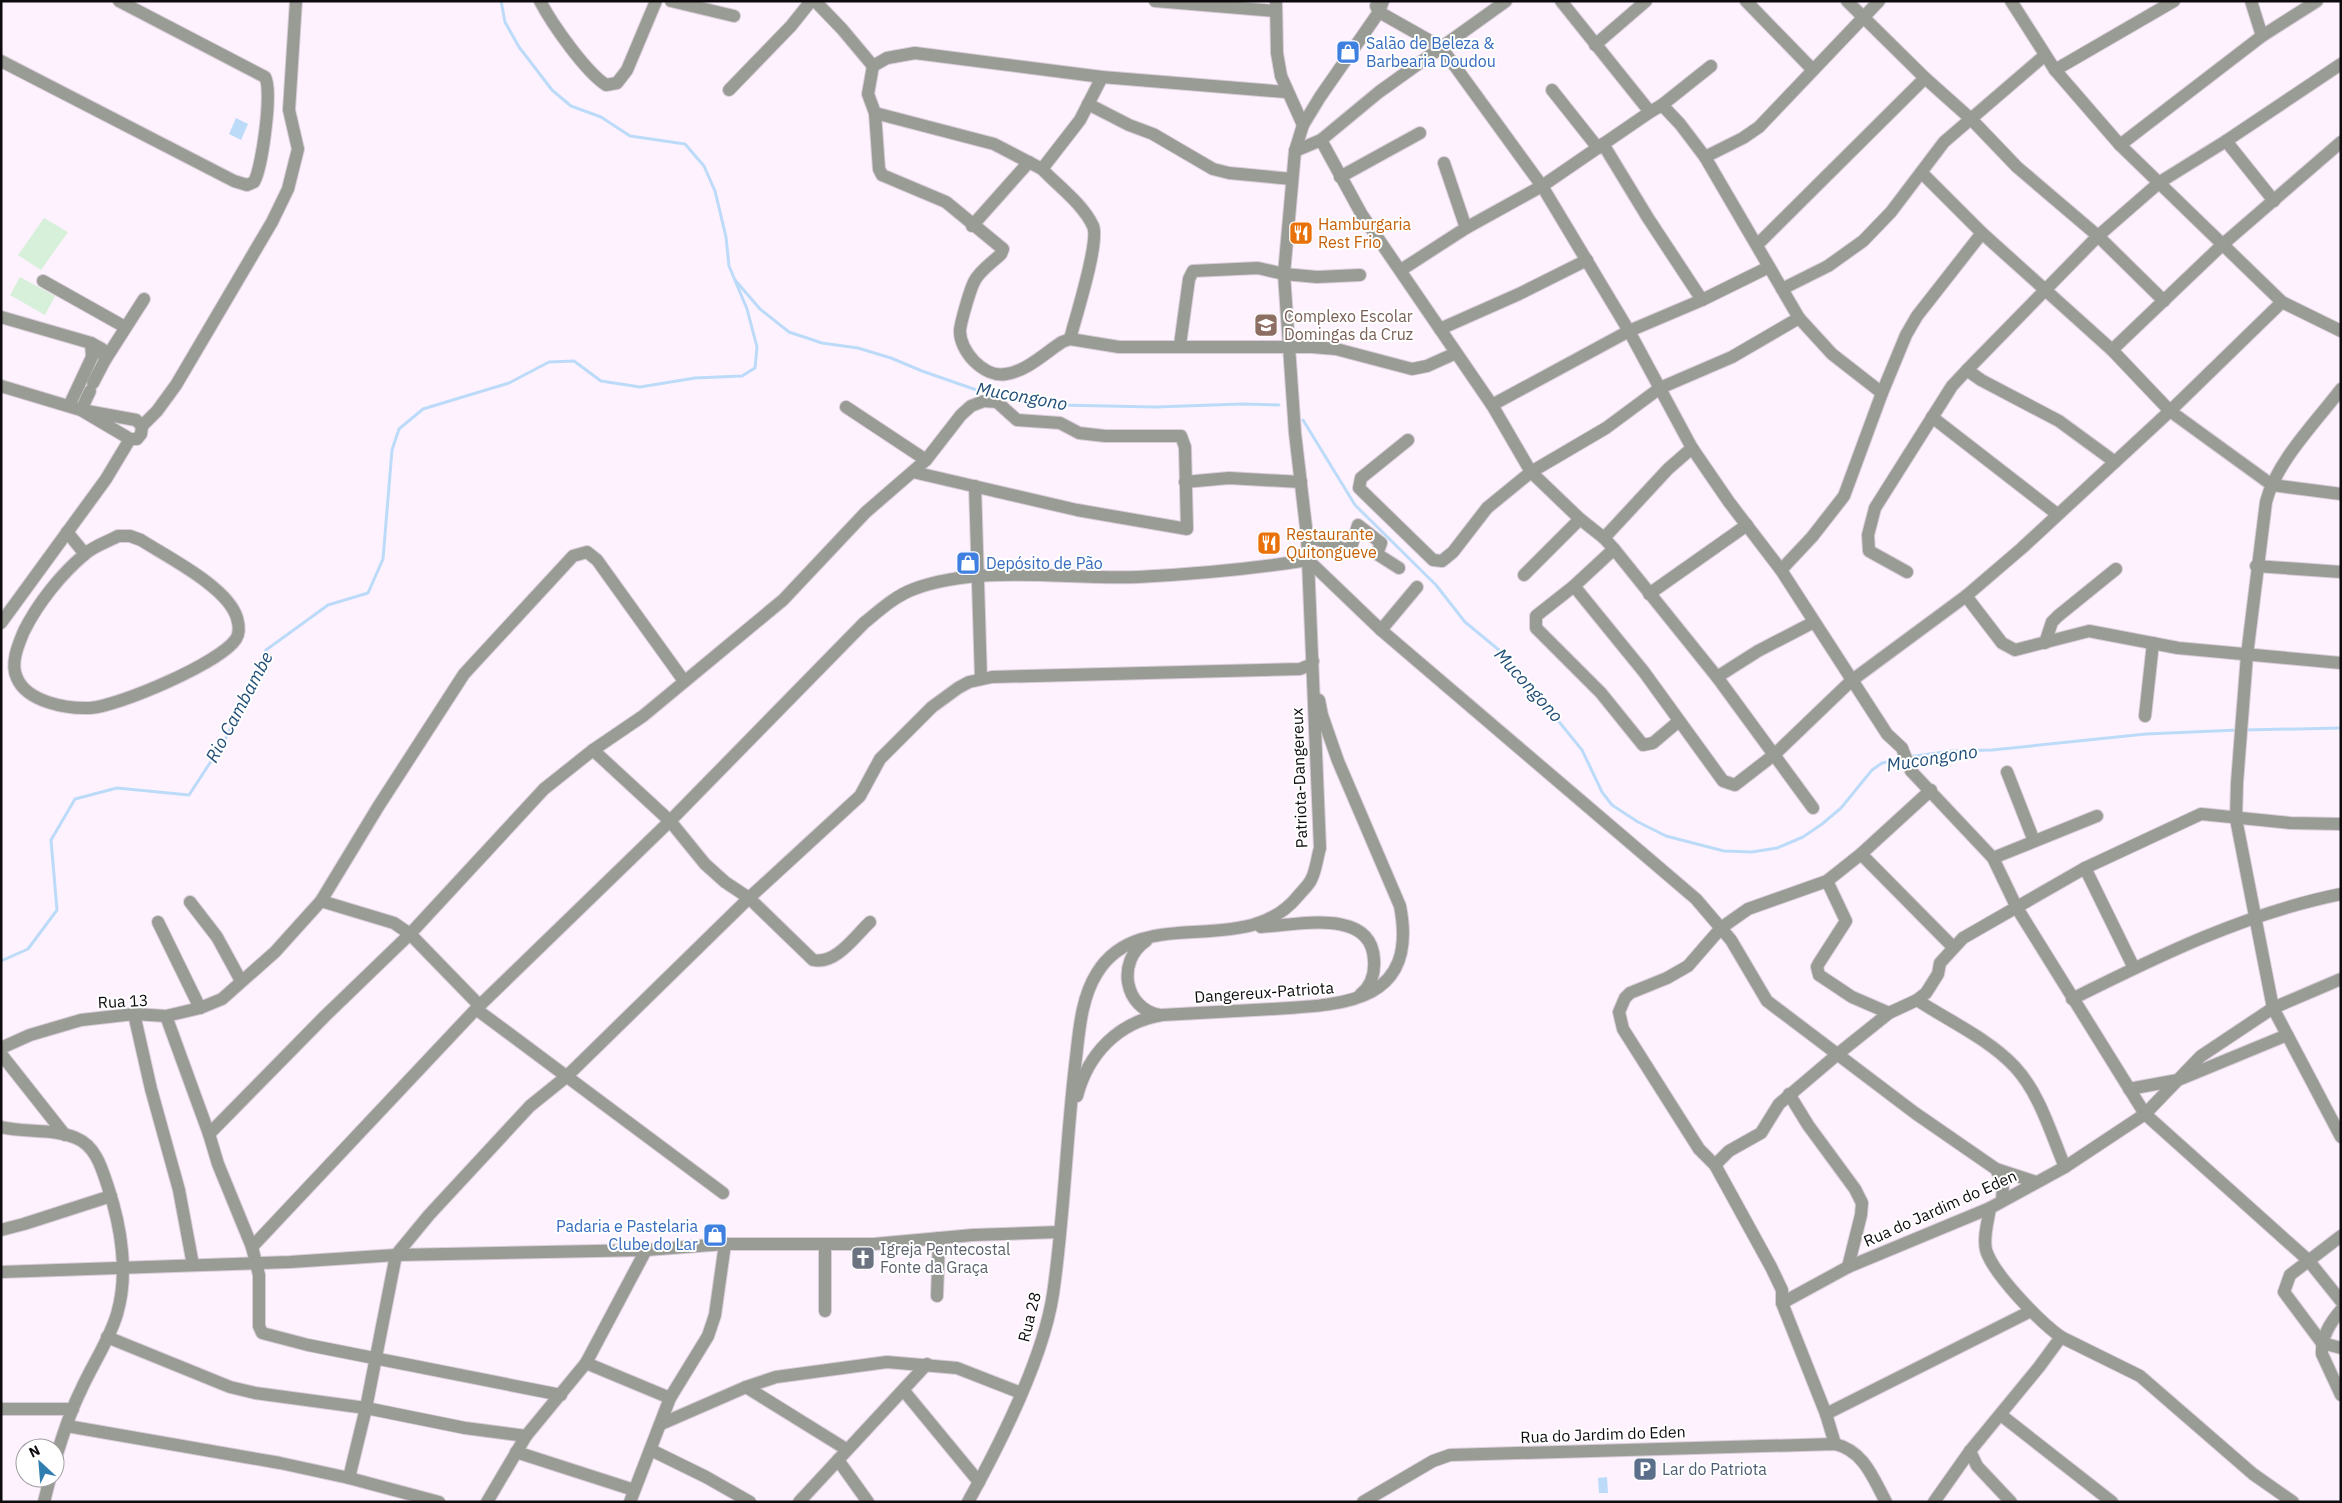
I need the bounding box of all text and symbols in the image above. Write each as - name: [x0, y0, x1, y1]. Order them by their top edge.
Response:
- place label: Salão de Beleza & Barbearia Doudou: [1366, 33, 1496, 71]
- shop icon: Salão de Beleza & Barbearia Doudou: [1335, 39, 1361, 65]
- place label: Hamburgaria Rest Frio: [1318, 214, 1412, 252]
- restaurant icon: Hamburgaria Rest Frio: [1288, 220, 1314, 246]
- place label: Complexo Escolar Domingas da Cruz: [1284, 306, 1413, 344]
- school or university icon: Complexo Escolar Domingas da Cruz: [1253, 312, 1279, 338]
- water label: Mucongono: [975, 377, 1069, 415]
- place label: Restaurante Quitongueve: [1286, 524, 1377, 562]
- restaurant icon: Restaurante Quitongueve: [1256, 530, 1282, 556]
- shop icon: Depósito de Pão: [955, 550, 981, 576]
- place label: Depósito de Pão: [986, 553, 1103, 573]
- water label: Mucongono: [1490, 643, 1568, 727]
- water label: Rio Cambambe: [200, 648, 278, 766]
- street label: Patriota-Dangereux: [1287, 708, 1311, 848]
- water label: Mucongono: [1885, 739, 1979, 777]
- street label: Dangereux-Patriota: [1194, 977, 1335, 1007]
- street label: Rua 13: [97, 990, 149, 1012]
- street label: Rua do Jardim do Eden: [1860, 1165, 2020, 1251]
- place label: Padaria e Pastelaria Clube do Lar: [556, 1216, 698, 1254]
- shop icon: Padaria e Pastelaria Clube do Lar: [702, 1222, 728, 1248]
- place label: Igreja Pentecostal Fonte da Graça: [880, 1239, 1010, 1277]
- church icon: Igreja Pentecostal Fonte da Graça: [850, 1245, 876, 1271]
- street label: Rua 28: [1013, 1290, 1045, 1344]
- street label: Rua do Jardim do Eden: [1520, 1421, 1686, 1447]
- north arrow: [15, 1438, 65, 1488]
- text: N: [26, 1441, 43, 1462]
- parking icon: Lar do Patriota: [1632, 1456, 1658, 1482]
- place label: Lar do Patriota: [1662, 1459, 1767, 1479]

